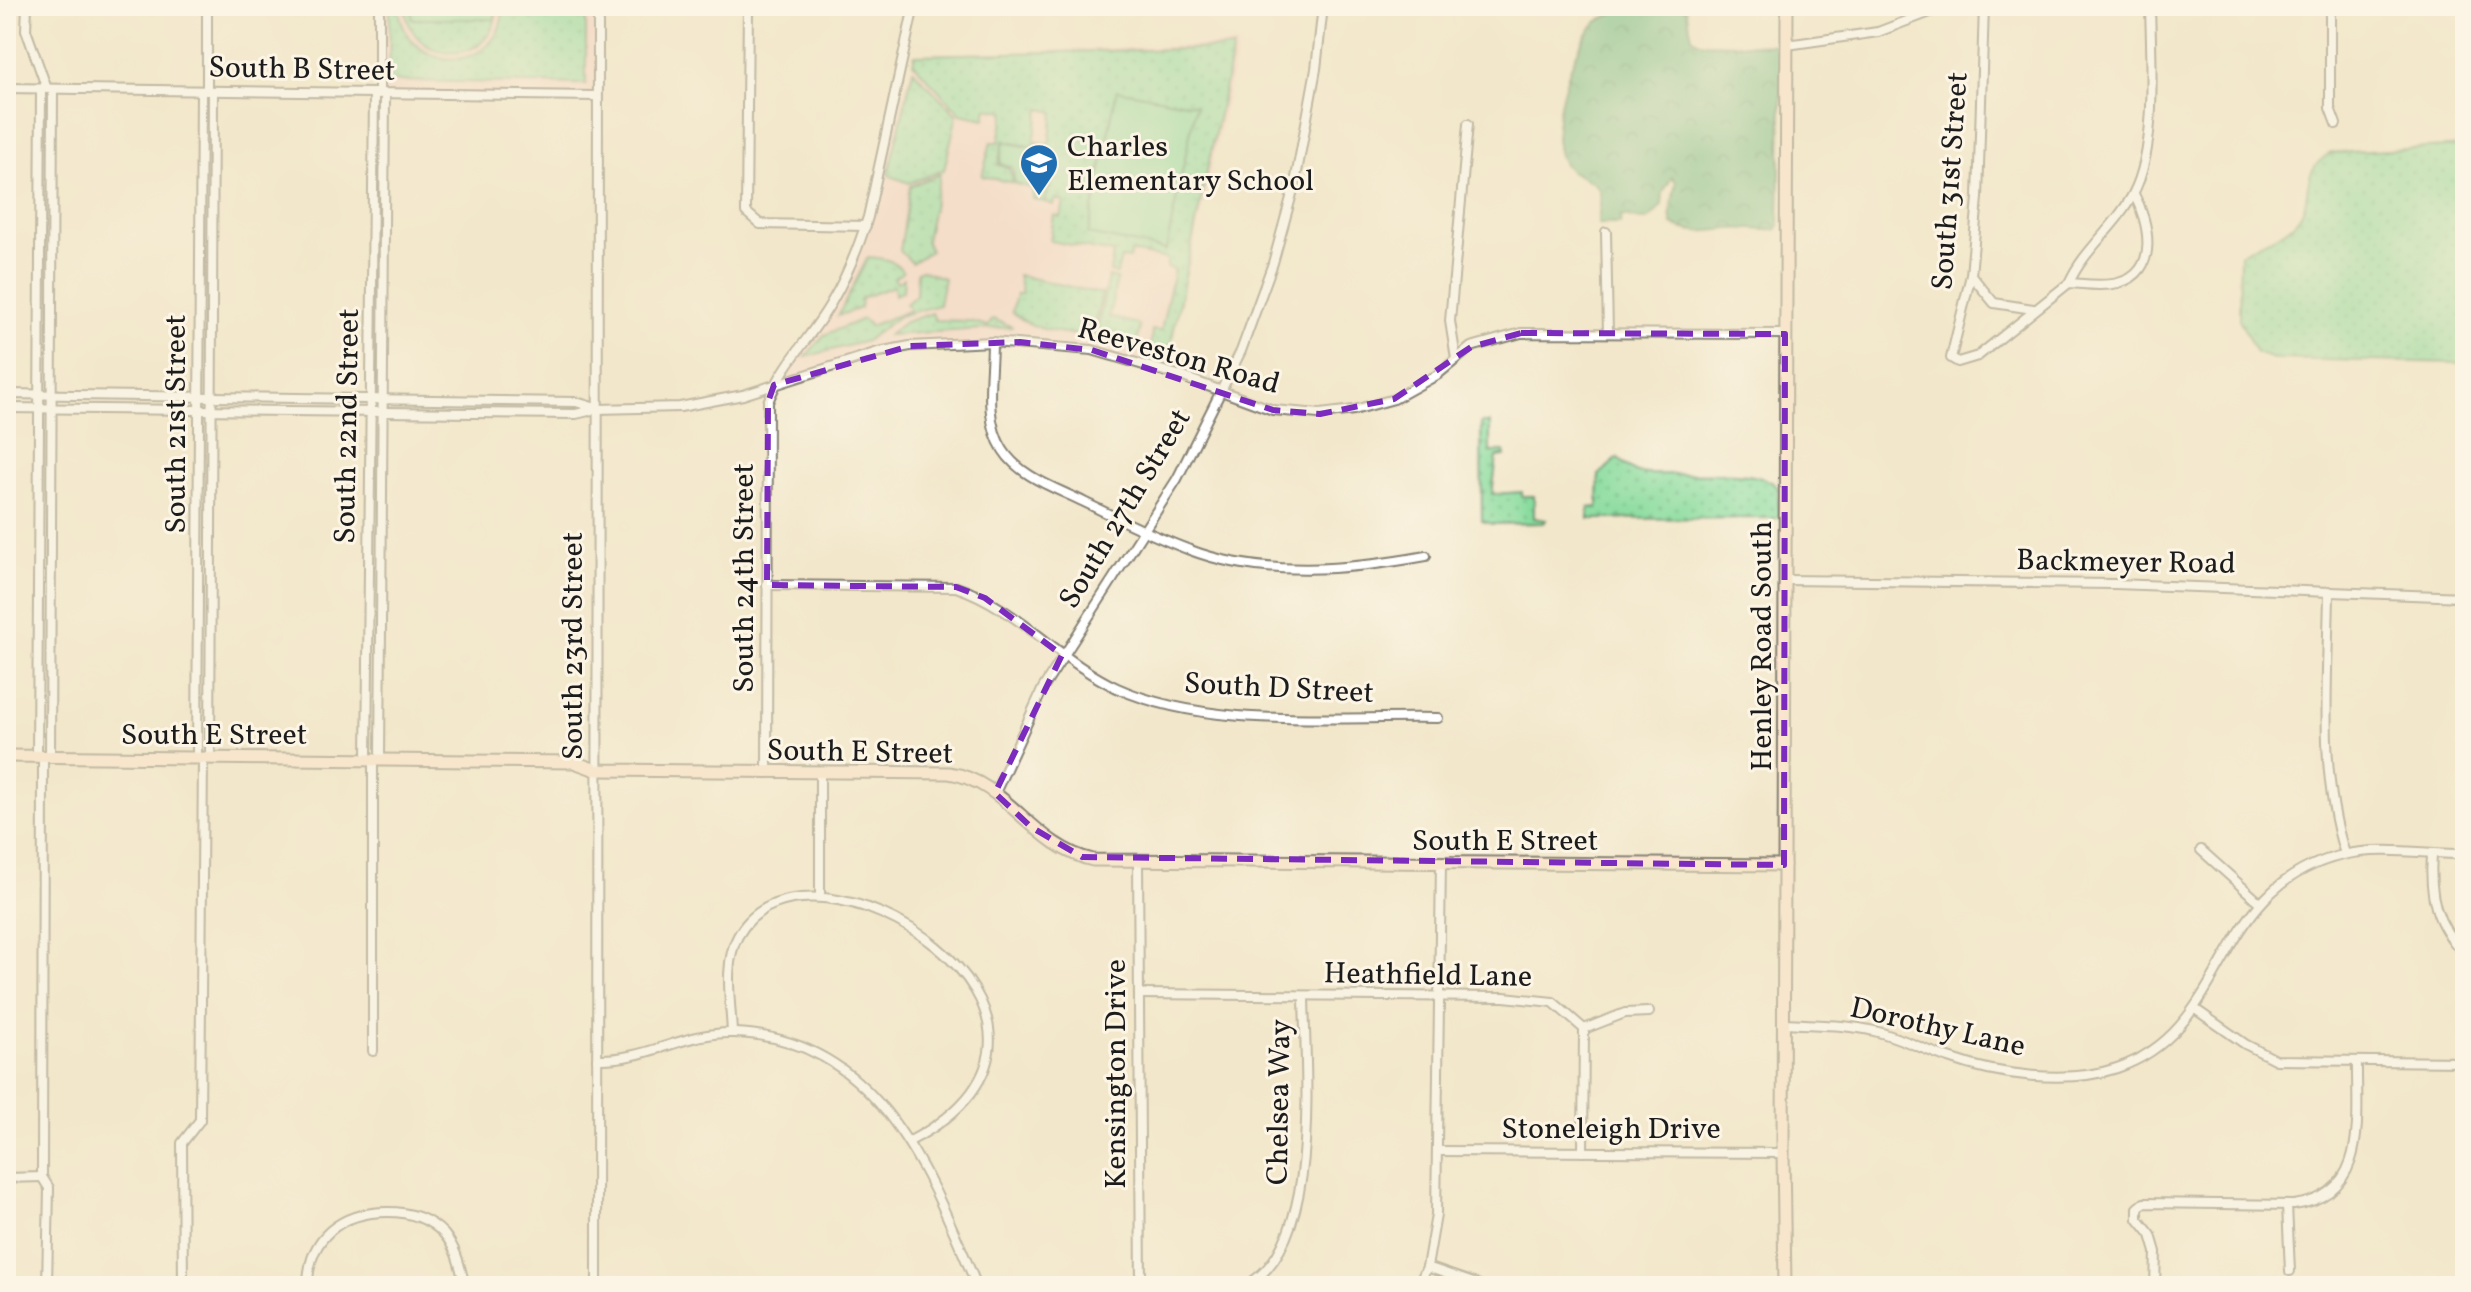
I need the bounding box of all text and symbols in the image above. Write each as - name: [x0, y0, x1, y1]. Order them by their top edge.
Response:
- street label: South B Street: [208, 47, 396, 93]
- street label: South 31st Street: [1922, 70, 1980, 292]
- place label: Charles Elementary School: [1067, 127, 1314, 203]
- school or university icon: Charles Elementary School: [1018, 142, 1060, 197]
- street label: South 22nd Street: [325, 308, 371, 544]
- street label: Reeveston Road: [1072, 308, 1284, 406]
- street label: South 21st Street: [156, 314, 198, 534]
- street label: South 27th Street: [1049, 401, 1202, 617]
- street label: South 24th Street: [724, 463, 766, 693]
- street label: Henley Road South: [1742, 521, 1784, 771]
- street label: South 23rd Street: [553, 532, 595, 760]
- street label: Backmeyer Road: [2016, 540, 2236, 586]
- street label: South D Street: [1183, 663, 1375, 715]
- street label: South E Street: [121, 715, 307, 757]
- street label: South E Street: [766, 730, 954, 776]
- street label: South E Street: [1412, 821, 1598, 863]
- street label: Heathfield Lane: [1323, 953, 1533, 999]
- street label: Kensington Drive: [1096, 959, 1138, 1189]
- street label: Dorothy Lane: [1846, 987, 2029, 1069]
- street label: Chelsea Way: [1258, 1019, 1302, 1185]
- street label: Stoneleigh Drive: [1501, 1109, 1721, 1151]

